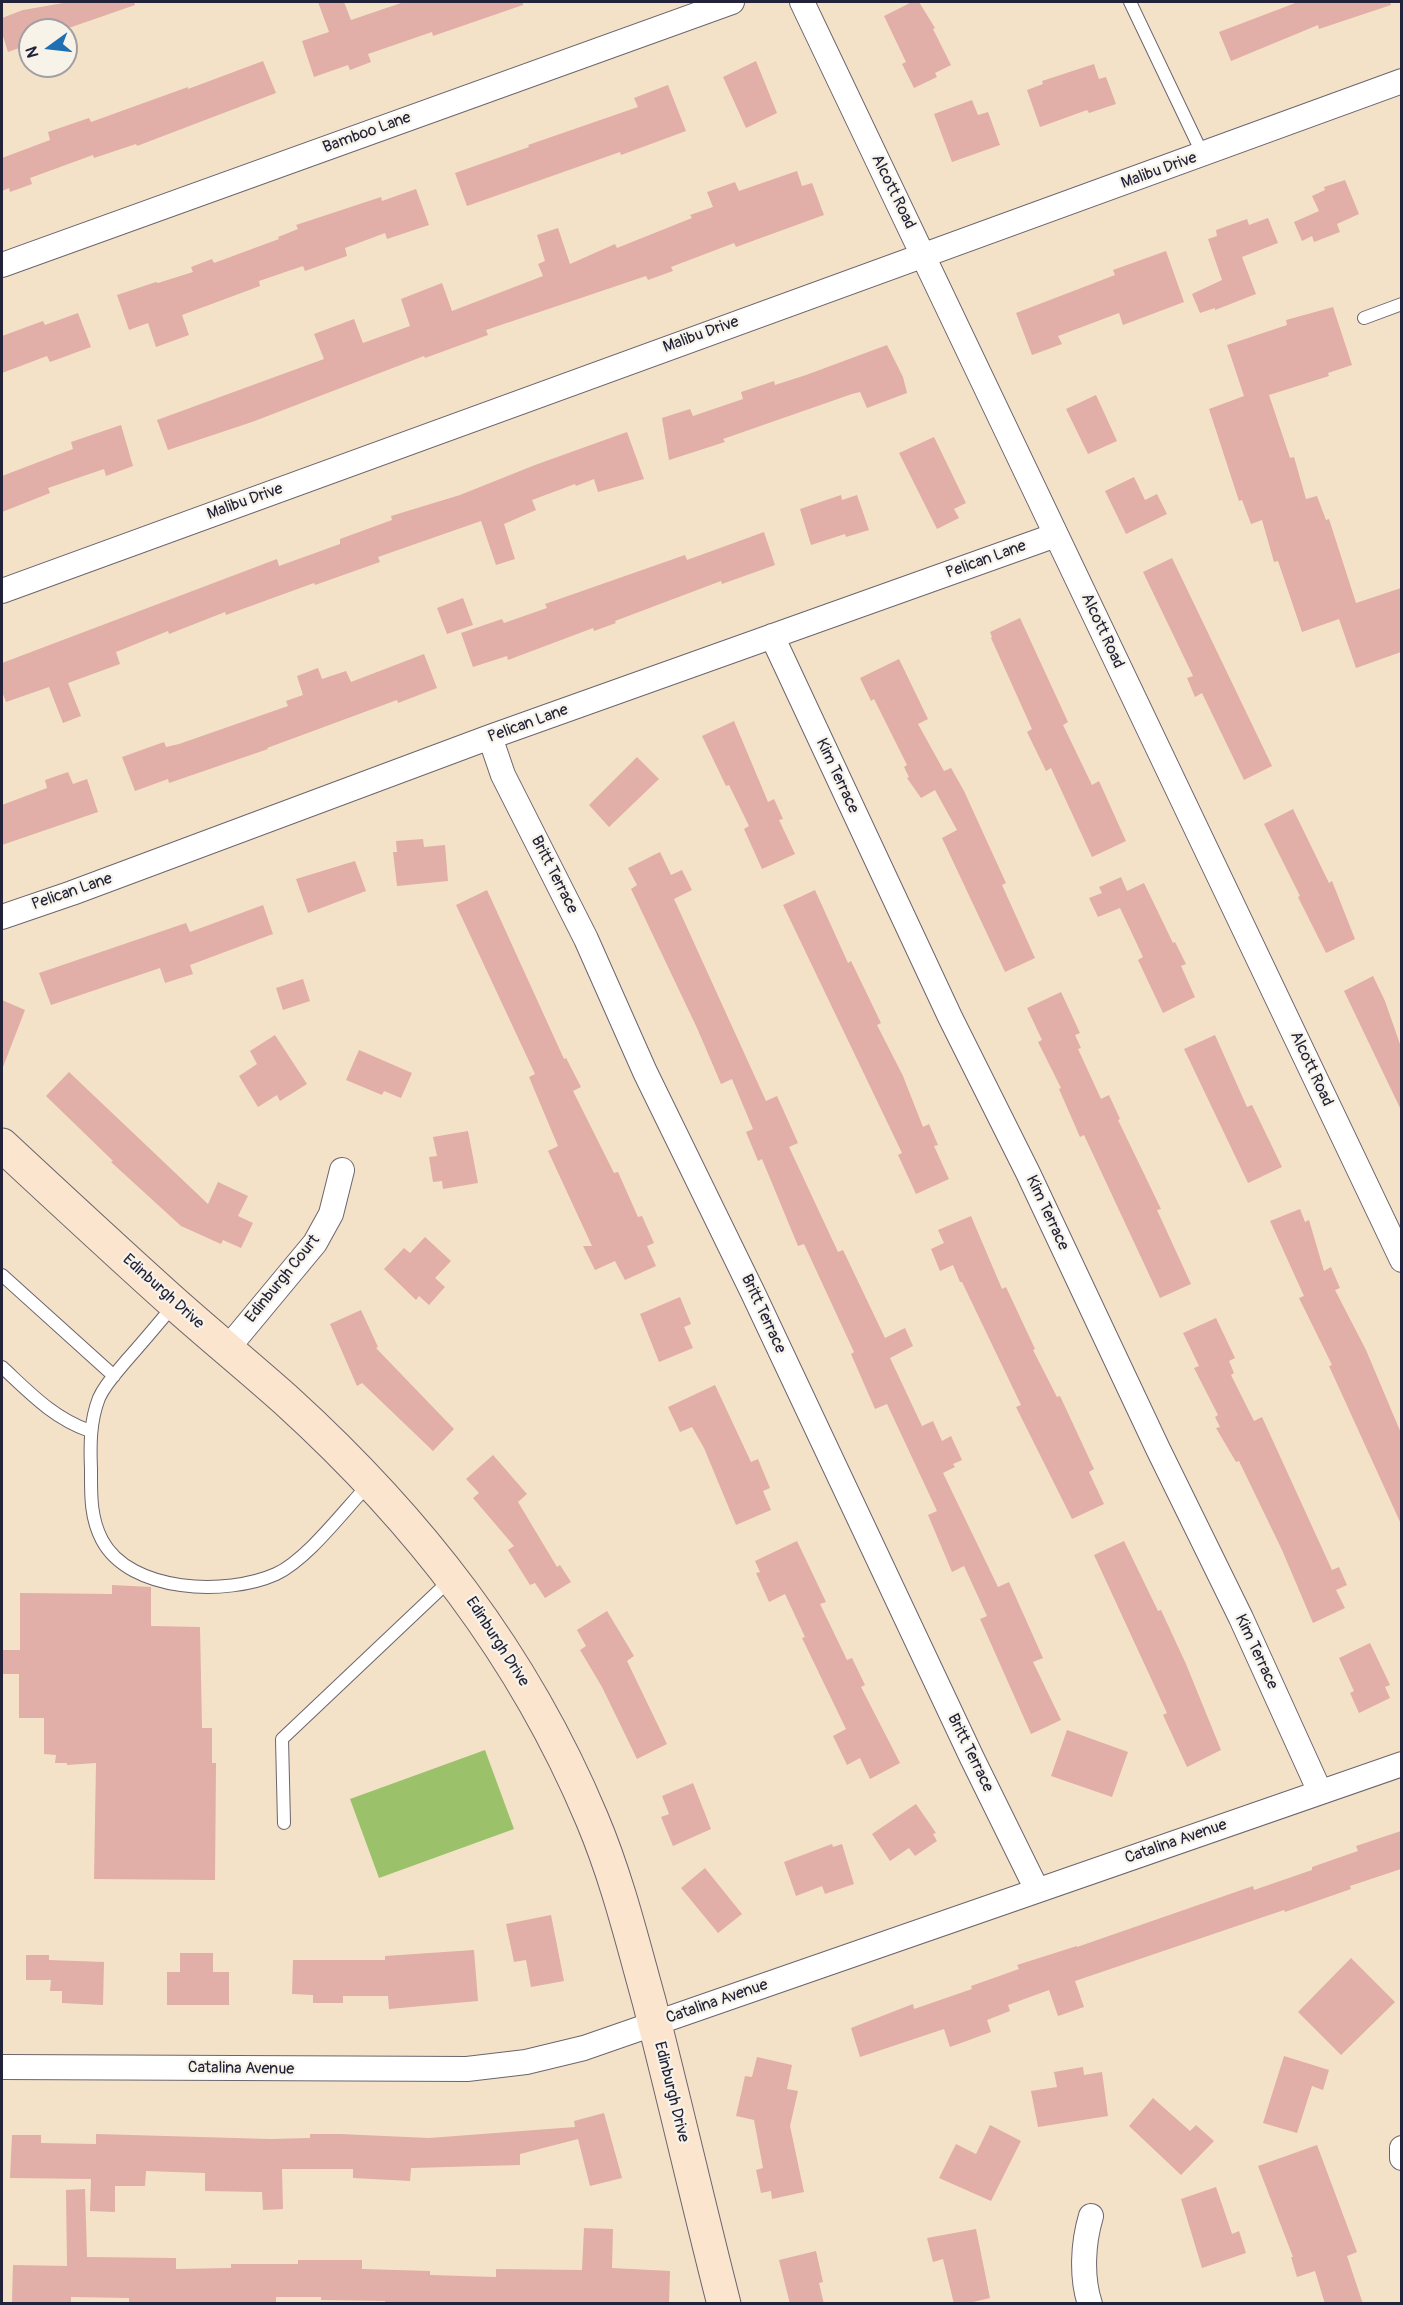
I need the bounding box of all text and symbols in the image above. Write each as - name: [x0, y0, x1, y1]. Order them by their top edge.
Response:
- north arrow: [18, 18, 78, 78]
- text: N: [21, 44, 44, 60]
- street label: Bamboo Lane: [320, 108, 414, 158]
- street label: Malibu Drive: [1119, 148, 1199, 194]
- street label: Alcott Road: [867, 152, 919, 232]
- street label: Malibu Drive: [661, 312, 741, 358]
- street label: Malibu Drive: [205, 479, 285, 525]
- street label: Pelican Lane: [943, 537, 1029, 583]
- street label: Alcott Road: [1076, 591, 1128, 671]
- street label: Pelican Lane: [485, 701, 571, 747]
- street label: Kim Terrace: [811, 735, 863, 817]
- street label: Britt Terrace: [526, 833, 582, 917]
- street label: Pelican Lane: [29, 869, 115, 915]
- street label: Alcott Road: [1285, 1029, 1337, 1109]
- street label: Kim Terrace: [1021, 1172, 1073, 1254]
- street label: Edinburgh Court: [242, 1231, 324, 1327]
- street label: Edinburgh Drive: [118, 1250, 208, 1334]
- street label: Britt Terrace: [736, 1272, 790, 1356]
- street label: Edinburgh Drive: [461, 1594, 533, 1690]
- street label: Kim Terrace: [1230, 1611, 1282, 1693]
- street label: Britt Terrace: [943, 1711, 997, 1795]
- street label: Catalina Avenue: [1123, 1816, 1229, 1868]
- street label: Catalina Avenue: [664, 1976, 770, 2028]
- street label: Edinburgh Drive: [649, 2040, 693, 2144]
- street label: Catalina Avenue: [188, 2058, 294, 2080]

